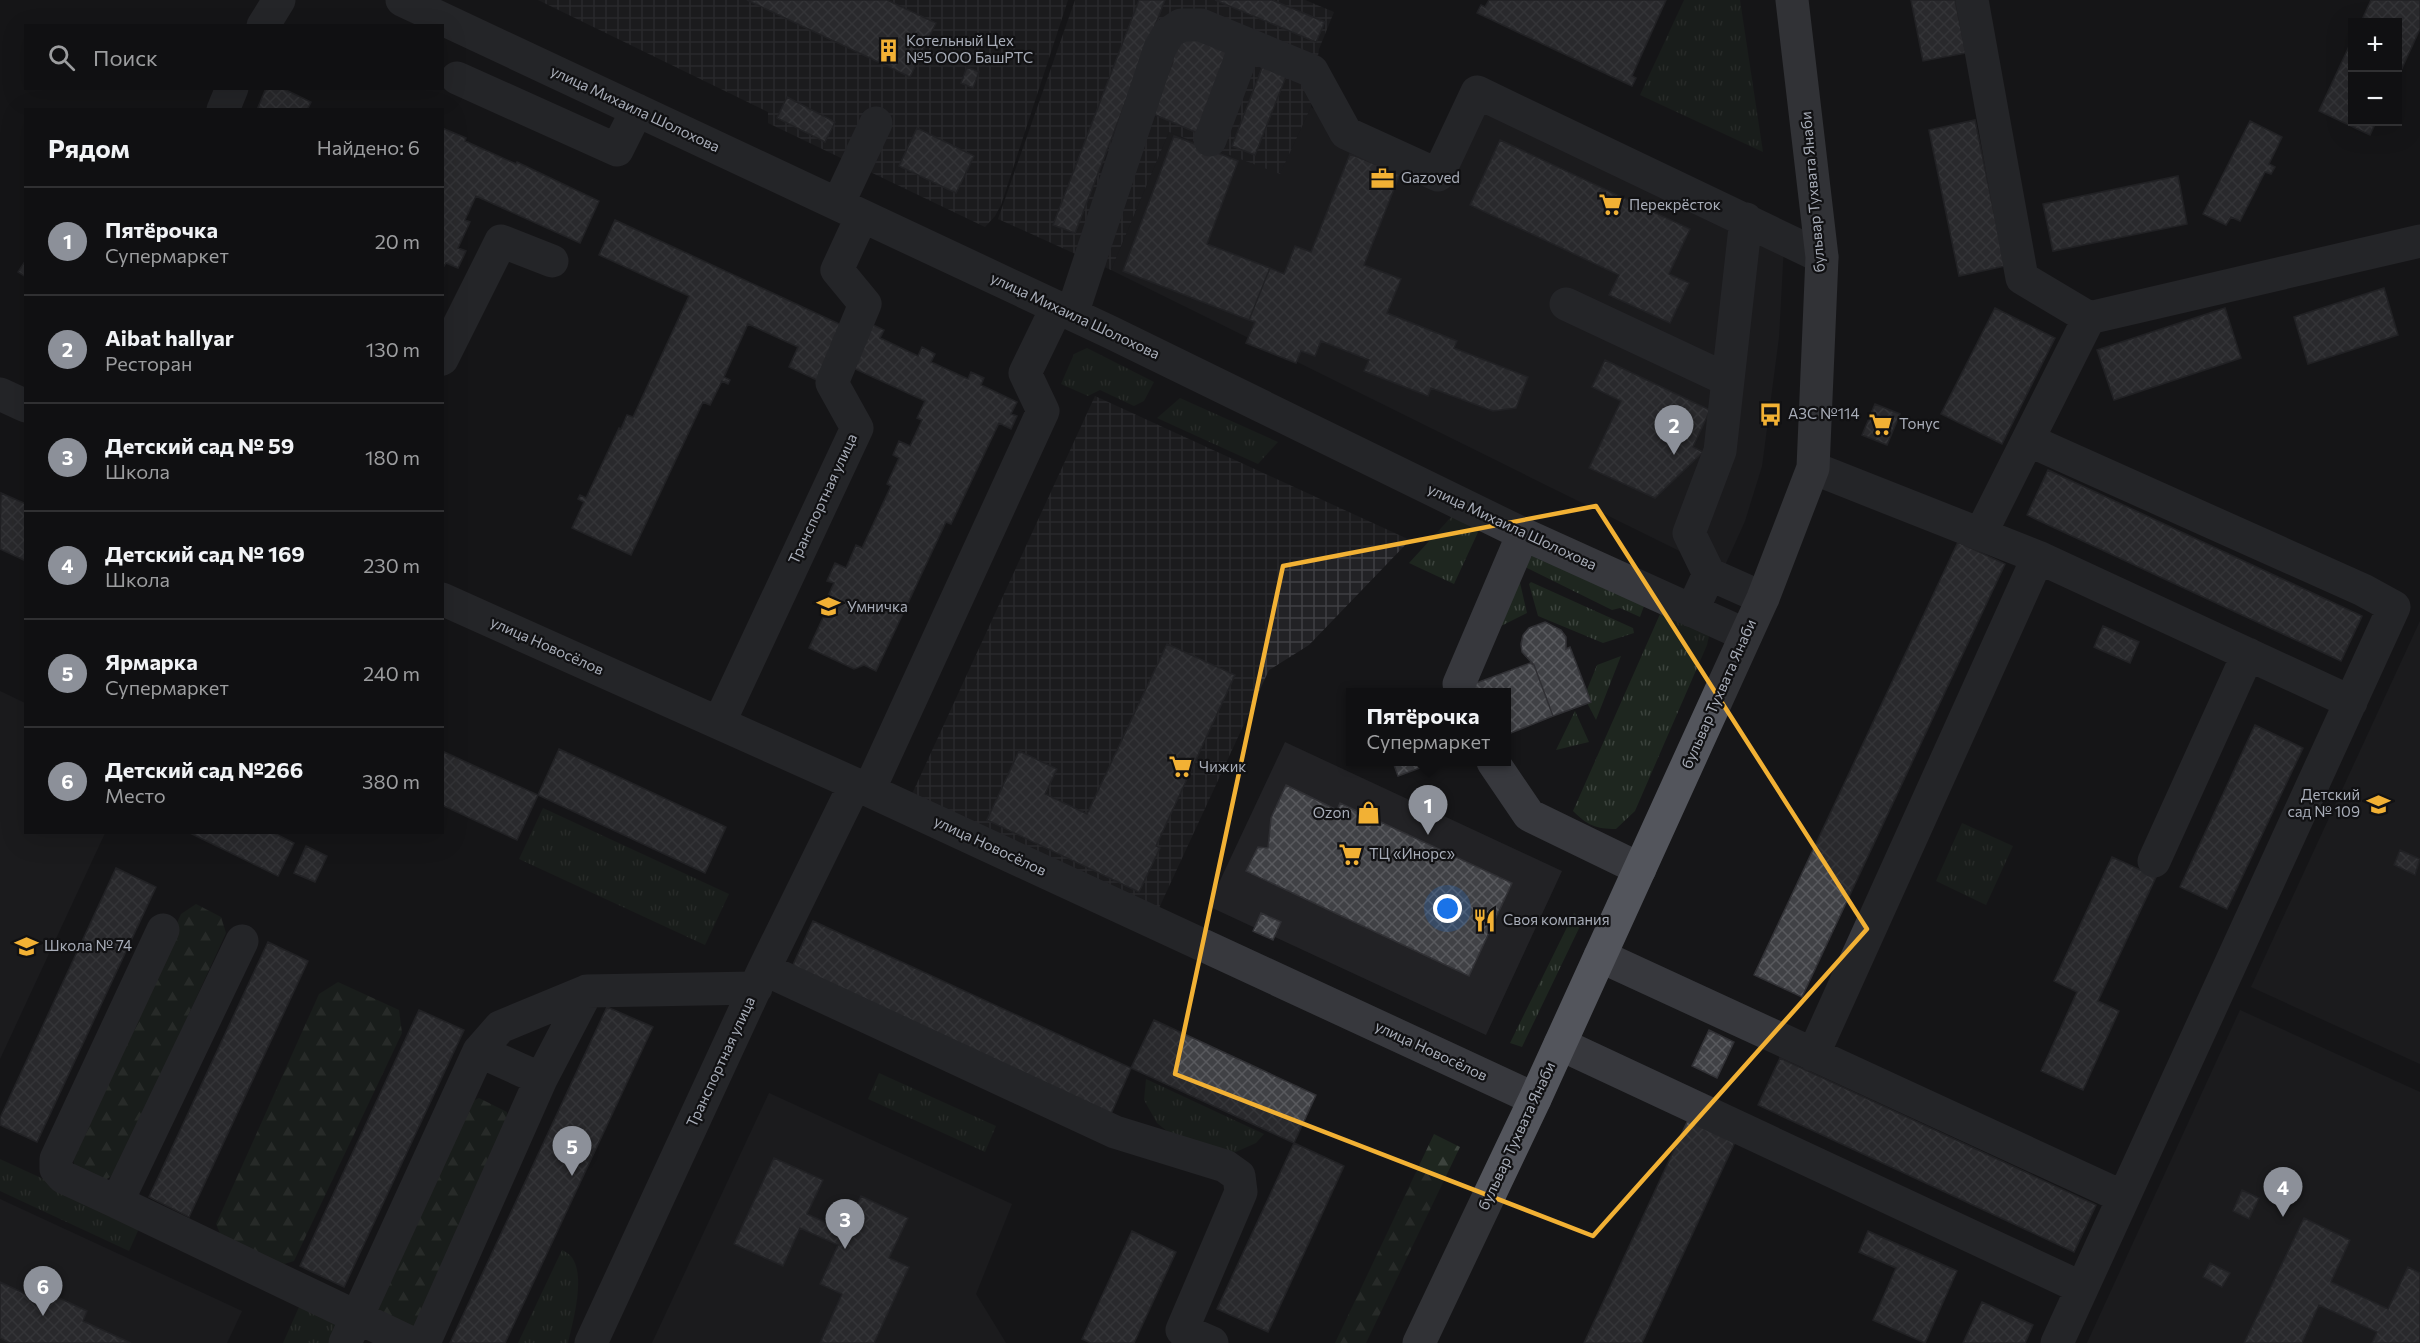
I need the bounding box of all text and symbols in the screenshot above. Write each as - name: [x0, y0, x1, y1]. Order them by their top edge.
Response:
- map controls: [2348, 18, 2402, 126]
- button: +: [2348, 18, 2402, 72]
- search box: [24, 24, 444, 90]
- place label: Котельный Цех №5 ООО БашРТС: [906, 31, 1033, 66]
- building icon: Котельный Цех №5 ООО БашРТС: [875, 37, 901, 63]
- icon: search: [45, 41, 78, 74]
- text: Поиск: [93, 44, 158, 71]
- street label: улица Михаила Шолохова: [548, 61, 723, 155]
- button: −: [2348, 72, 2402, 126]
- street label: бульвар Тухвата Янаби: [1796, 111, 1828, 273]
- text: Рядом: [48, 132, 130, 163]
- text: Найдено: 6: [317, 135, 420, 159]
- office icon: Gazoved: [1370, 165, 1396, 191]
- place label: Gazoved: [1401, 168, 1460, 186]
- supermarket icon: Перекрёсток: [1598, 192, 1624, 218]
- place label: Перекрёсток: [1629, 195, 1721, 213]
- text: Пятёрочка: [105, 216, 218, 243]
- text: 1: [63, 229, 72, 253]
- text: 20 m: [375, 229, 420, 253]
- text: Супермаркет: [105, 243, 229, 267]
- street label: улица Михаила Шолохова: [988, 268, 1163, 362]
- text: Aibat hallyar: [105, 324, 234, 351]
- text: 2: [62, 337, 73, 361]
- text: 130 m: [366, 337, 420, 361]
- text: Ресторан: [105, 351, 192, 375]
- bus stop icon: АЗС №114: [1757, 401, 1783, 427]
- place label: АЗС №114: [1788, 404, 1860, 422]
- pin: 2: [1654, 406, 1694, 455]
- supermarket icon: Тонус: [1868, 411, 1894, 437]
- place label: Тонус: [1899, 414, 1940, 432]
- street label: Транспортная улица: [784, 430, 860, 567]
- text: Детский сад № 59: [105, 432, 294, 459]
- text: 3: [62, 445, 73, 469]
- text: 180 m: [365, 445, 420, 469]
- text: Школа: [105, 459, 170, 483]
- street label: улица Михаила Шолохова: [1425, 479, 1600, 573]
- text: Детский сад № 169: [105, 540, 305, 567]
- text: 4: [61, 553, 74, 577]
- text: 230 m: [363, 553, 420, 577]
- text: Школа: [105, 567, 170, 591]
- school or university icon: Умничка: [816, 594, 842, 620]
- place label: Умничка: [847, 597, 908, 615]
- street label: улица Новосёлов: [488, 612, 607, 678]
- street label: бульвар Тухвата Янаби: [1677, 616, 1759, 771]
- text: Ярмарка: [105, 648, 198, 675]
- text: 5: [62, 661, 73, 685]
- text: 240 m: [363, 661, 420, 685]
- text: Супермаркет: [105, 675, 229, 699]
- popup: [1346, 688, 1511, 766]
- text: Пятёрочка: [1367, 702, 1480, 729]
- text: Супермаркет: [1367, 729, 1490, 753]
- supermarket icon: Чижик: [1168, 754, 1194, 780]
- text: Детский сад №266: [105, 756, 303, 783]
- place label: Чижик: [1199, 757, 1246, 775]
- text: 6: [61, 769, 74, 793]
- text: 380 m: [362, 769, 420, 793]
- text: Место: [105, 783, 166, 807]
- place label: Детский сад № 109: [2287, 785, 2360, 820]
- pin: 1: [1408, 786, 1448, 835]
- school or university icon: Детский сад № 109: [2365, 791, 2391, 817]
- shop icon: Ozon: [1355, 800, 1381, 826]
- place label: Ozon: [1313, 803, 1350, 821]
- street label: улица Новосёлов: [931, 811, 1050, 879]
- supermarket icon: ТЦ «Инорс»: [1338, 841, 1364, 867]
- place label: ТЦ «Инорс»: [1369, 844, 1455, 862]
- your location: [1433, 894, 1462, 923]
- restaurant icon: Своя компания: [1472, 907, 1498, 933]
- place label: Своя компания: [1503, 910, 1610, 928]
- school or university icon: Школа № 74: [13, 933, 39, 959]
- place label: Школа № 74: [44, 936, 132, 954]
- street label: Транспортная улица: [682, 993, 758, 1130]
- street label: улица Новосёлов: [1372, 1016, 1491, 1084]
- street label: бульвар Тухвата Янаби: [1474, 1058, 1558, 1213]
- pin: 5: [552, 1126, 592, 1176]
- pin: 4: [2264, 1168, 2302, 1217]
- pin: 3: [826, 1200, 864, 1249]
- pin: 6: [24, 1266, 63, 1316]

